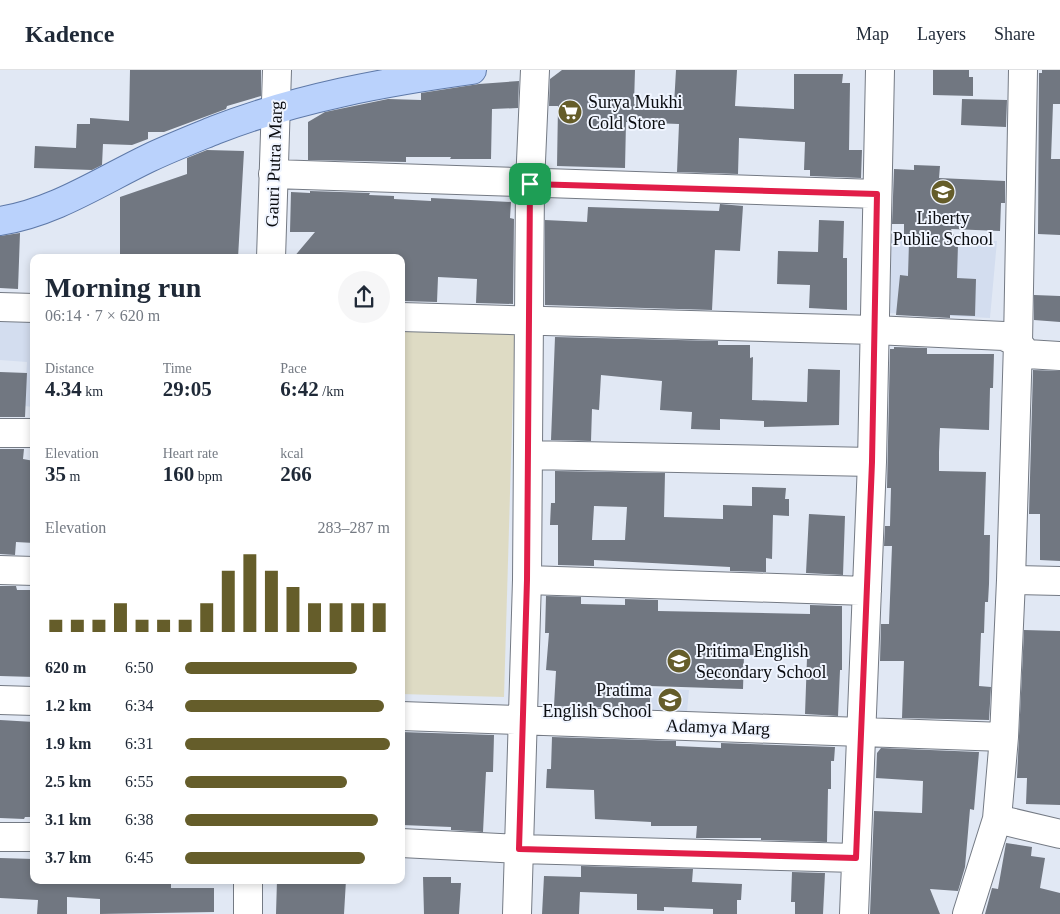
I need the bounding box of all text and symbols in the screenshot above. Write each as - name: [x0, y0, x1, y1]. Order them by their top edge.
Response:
- text: Kadence: [25, 21, 114, 47]
- text: Map: [856, 24, 889, 44]
- text: Layers: [917, 24, 966, 44]
- text: Share: [994, 24, 1035, 44]
- place label: Surya Mukhi Cold Store: [588, 92, 683, 133]
- supermarket icon: Surya Mukhi Cold Store: [557, 99, 583, 125]
- street label: Gauri Putra Marg: [262, 100, 286, 228]
- pin: [509, 163, 551, 205]
- icon: arrive: [516, 170, 544, 198]
- school or university icon: Liberty Public School: [930, 179, 956, 205]
- place label: Liberty Public School: [893, 208, 993, 249]
- button: share: [338, 271, 390, 323]
- text: Morning run: [45, 272, 201, 303]
- text: 06:14 · 7 × 620 m: [45, 307, 160, 324]
- text: Distance: [45, 361, 94, 376]
- text: Time: [163, 361, 192, 376]
- text: Pace: [280, 361, 307, 376]
- text: 4.34: [45, 377, 82, 401]
- text: 29:05: [163, 377, 212, 401]
- text: 6:42: [280, 377, 319, 401]
- text: km: [82, 384, 103, 399]
- text: /km: [319, 384, 344, 399]
- text: Elevation: [45, 446, 99, 461]
- text: Heart rate: [163, 446, 218, 461]
- text: kcal: [280, 446, 304, 461]
- text: 35: [45, 462, 66, 486]
- text: 160: [163, 462, 194, 486]
- text: 266: [280, 462, 312, 486]
- text: m: [66, 469, 80, 484]
- text: bpm: [194, 469, 223, 484]
- text: Elevation: [45, 519, 106, 536]
- text: 283–287 m: [318, 519, 390, 536]
- place label: Pritima English Secondary School: [696, 641, 826, 682]
- school or university icon: Pritima English Secondary School: [666, 648, 692, 674]
- text: 620 m: [45, 659, 86, 676]
- text: 6:50: [125, 659, 153, 676]
- place label: Pratima English School: [542, 680, 652, 721]
- school or university icon: Pratima English School: [657, 687, 683, 713]
- text: 1.2 km: [45, 697, 91, 714]
- text: 6:34: [125, 697, 153, 714]
- street label: Adamya Marg: [666, 715, 770, 739]
- text: 1.9 km: [45, 735, 91, 752]
- text: 6:31: [125, 735, 153, 752]
- text: 2.5 km: [45, 773, 91, 790]
- text: 6:55: [125, 773, 153, 790]
- text: 3.1 km: [45, 811, 91, 828]
- text: 6:38: [125, 811, 153, 828]
- text: 3.7 km: [45, 849, 91, 866]
- text: 6:45: [125, 849, 153, 866]

